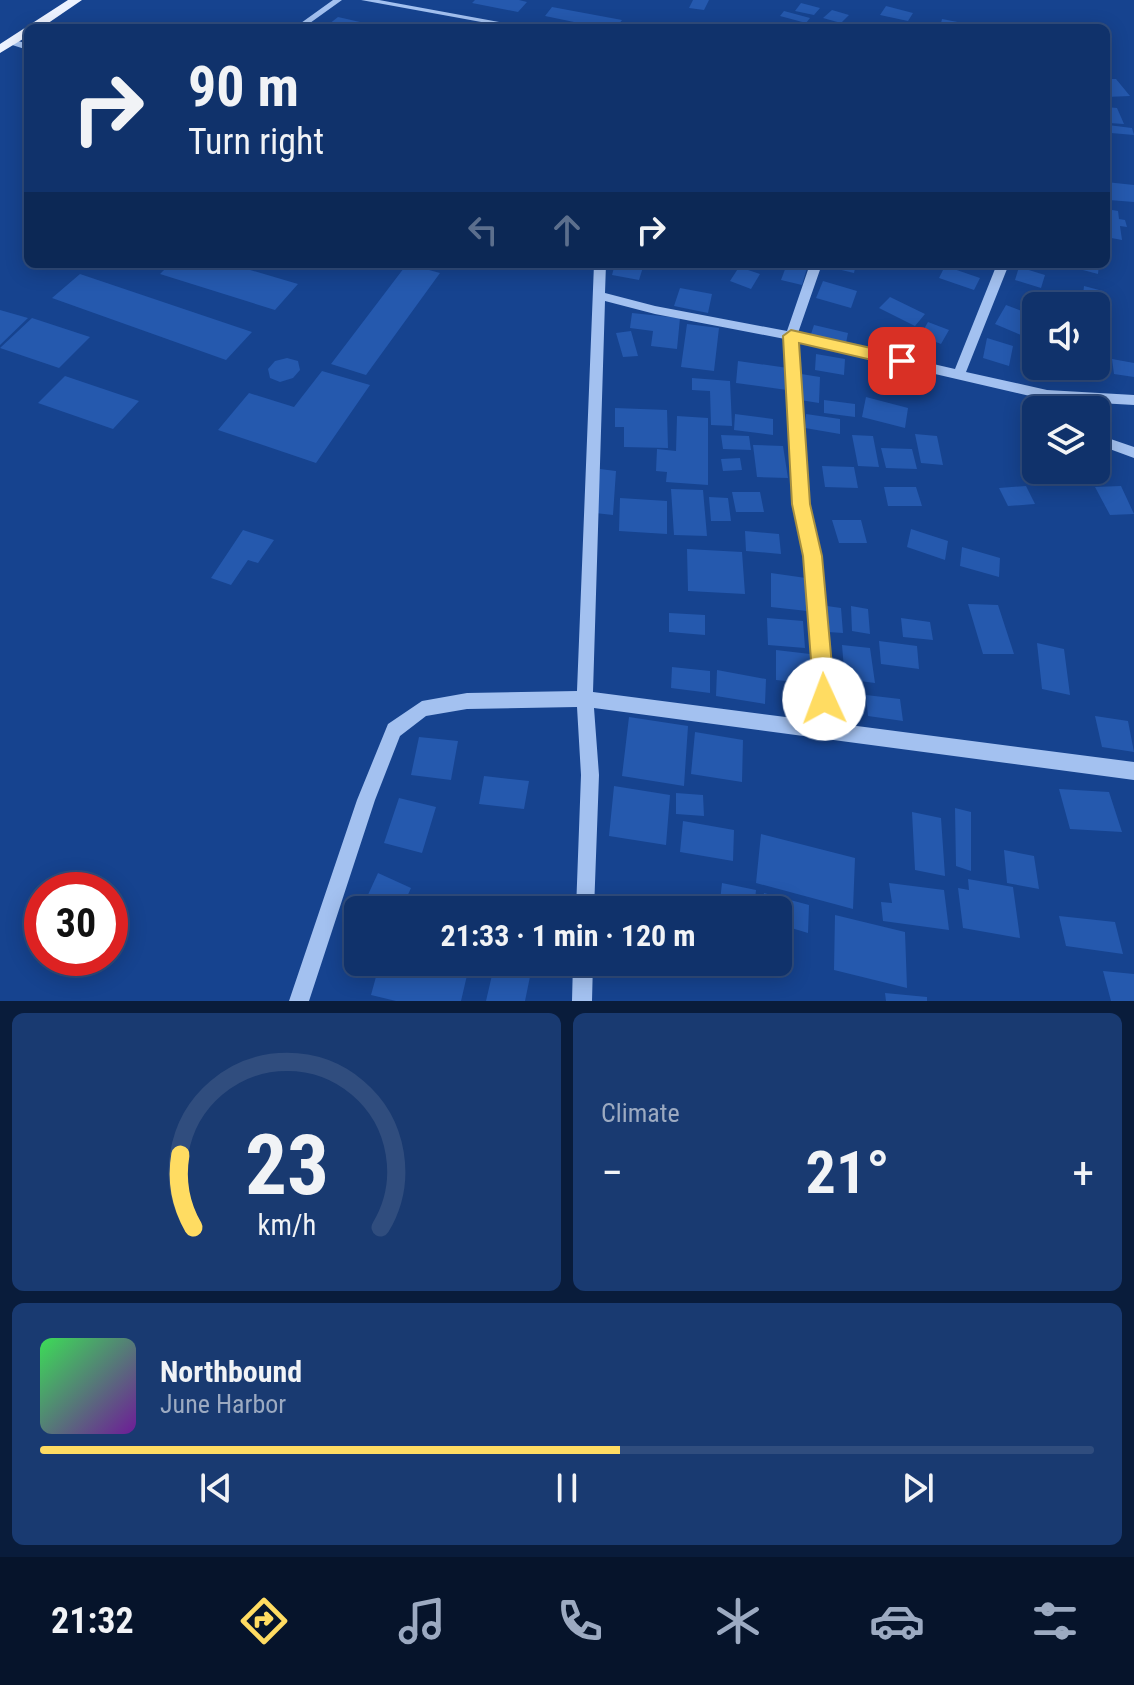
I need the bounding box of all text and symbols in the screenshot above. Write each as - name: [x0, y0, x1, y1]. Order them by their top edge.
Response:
- text: 90 m: [188, 54, 299, 120]
- icon: right: [56, 56, 160, 160]
- text: Turn right: [188, 121, 324, 163]
- icon: left: [461, 208, 505, 252]
- icon: ahead: [545, 208, 589, 252]
- icon: right: [629, 208, 673, 252]
- map controls: [1022, 292, 1110, 484]
- button: sound: [1022, 292, 1110, 380]
- pin: [868, 327, 936, 395]
- icon: arrive: [880, 339, 924, 383]
- button: layers: [1022, 396, 1110, 484]
- position arrow: [782, 657, 866, 741]
- speed limit sign: 30: [24, 872, 128, 976]
- text: 21:33 · 1 min · 120 m: [441, 918, 695, 953]
- text: Climate: [601, 1098, 680, 1128]
- text: 23: [244, 1117, 329, 1214]
- text: 21°: [806, 1137, 890, 1208]
- text: −: [601, 1147, 623, 1199]
- text: +: [1072, 1147, 1094, 1199]
- text: km/h: [257, 1208, 316, 1242]
- text: Northbound: [160, 1354, 302, 1389]
- text: June Harbor: [160, 1389, 286, 1419]
- icon: previous: [194, 1466, 238, 1510]
- icon: pause: [545, 1466, 589, 1510]
- icon: next: [896, 1466, 940, 1510]
- icon: directions: [236, 1593, 292, 1649]
- icon: music: [394, 1593, 450, 1649]
- icon: phone: [552, 1593, 608, 1649]
- icon: climate: [710, 1593, 766, 1649]
- icon: car: [869, 1593, 925, 1649]
- icon: filters: [1027, 1593, 1083, 1649]
- text: 21:32: [51, 1600, 134, 1642]

